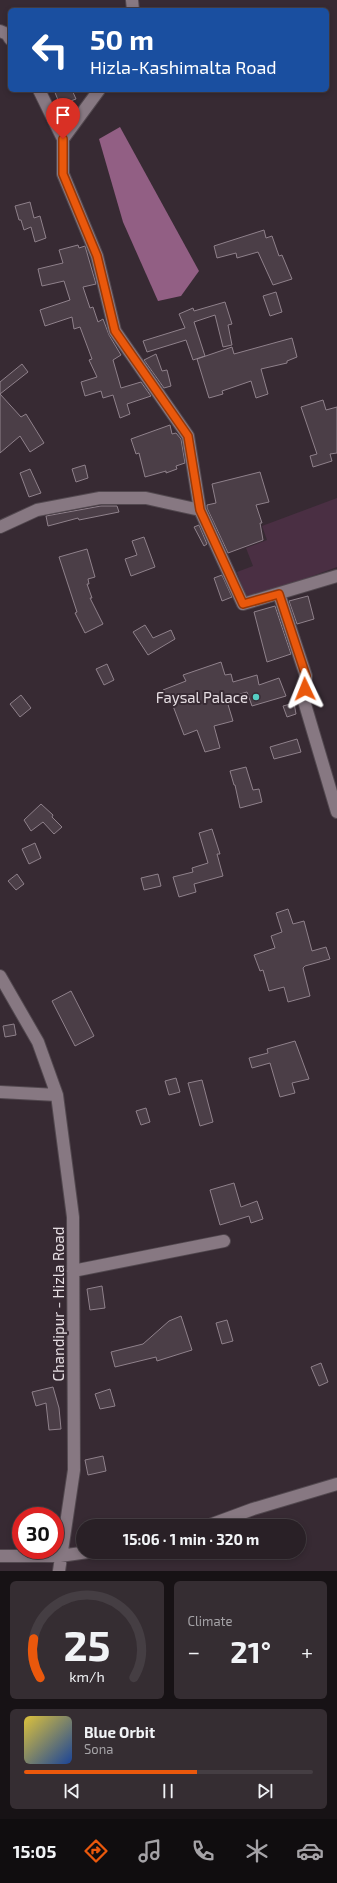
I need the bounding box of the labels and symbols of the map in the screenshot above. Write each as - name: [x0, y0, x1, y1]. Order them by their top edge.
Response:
- pin: [46, 98, 80, 139]
- position arrow: [284, 668, 326, 710]
- place label: Faysal Palace: [156, 688, 248, 706]
- marker: Faysal Palace: [251, 692, 261, 702]
- street label: Chandipur - Hizla Road: [49, 1227, 67, 1381]
- speed limit sign: 30: [12, 1507, 64, 1559]

